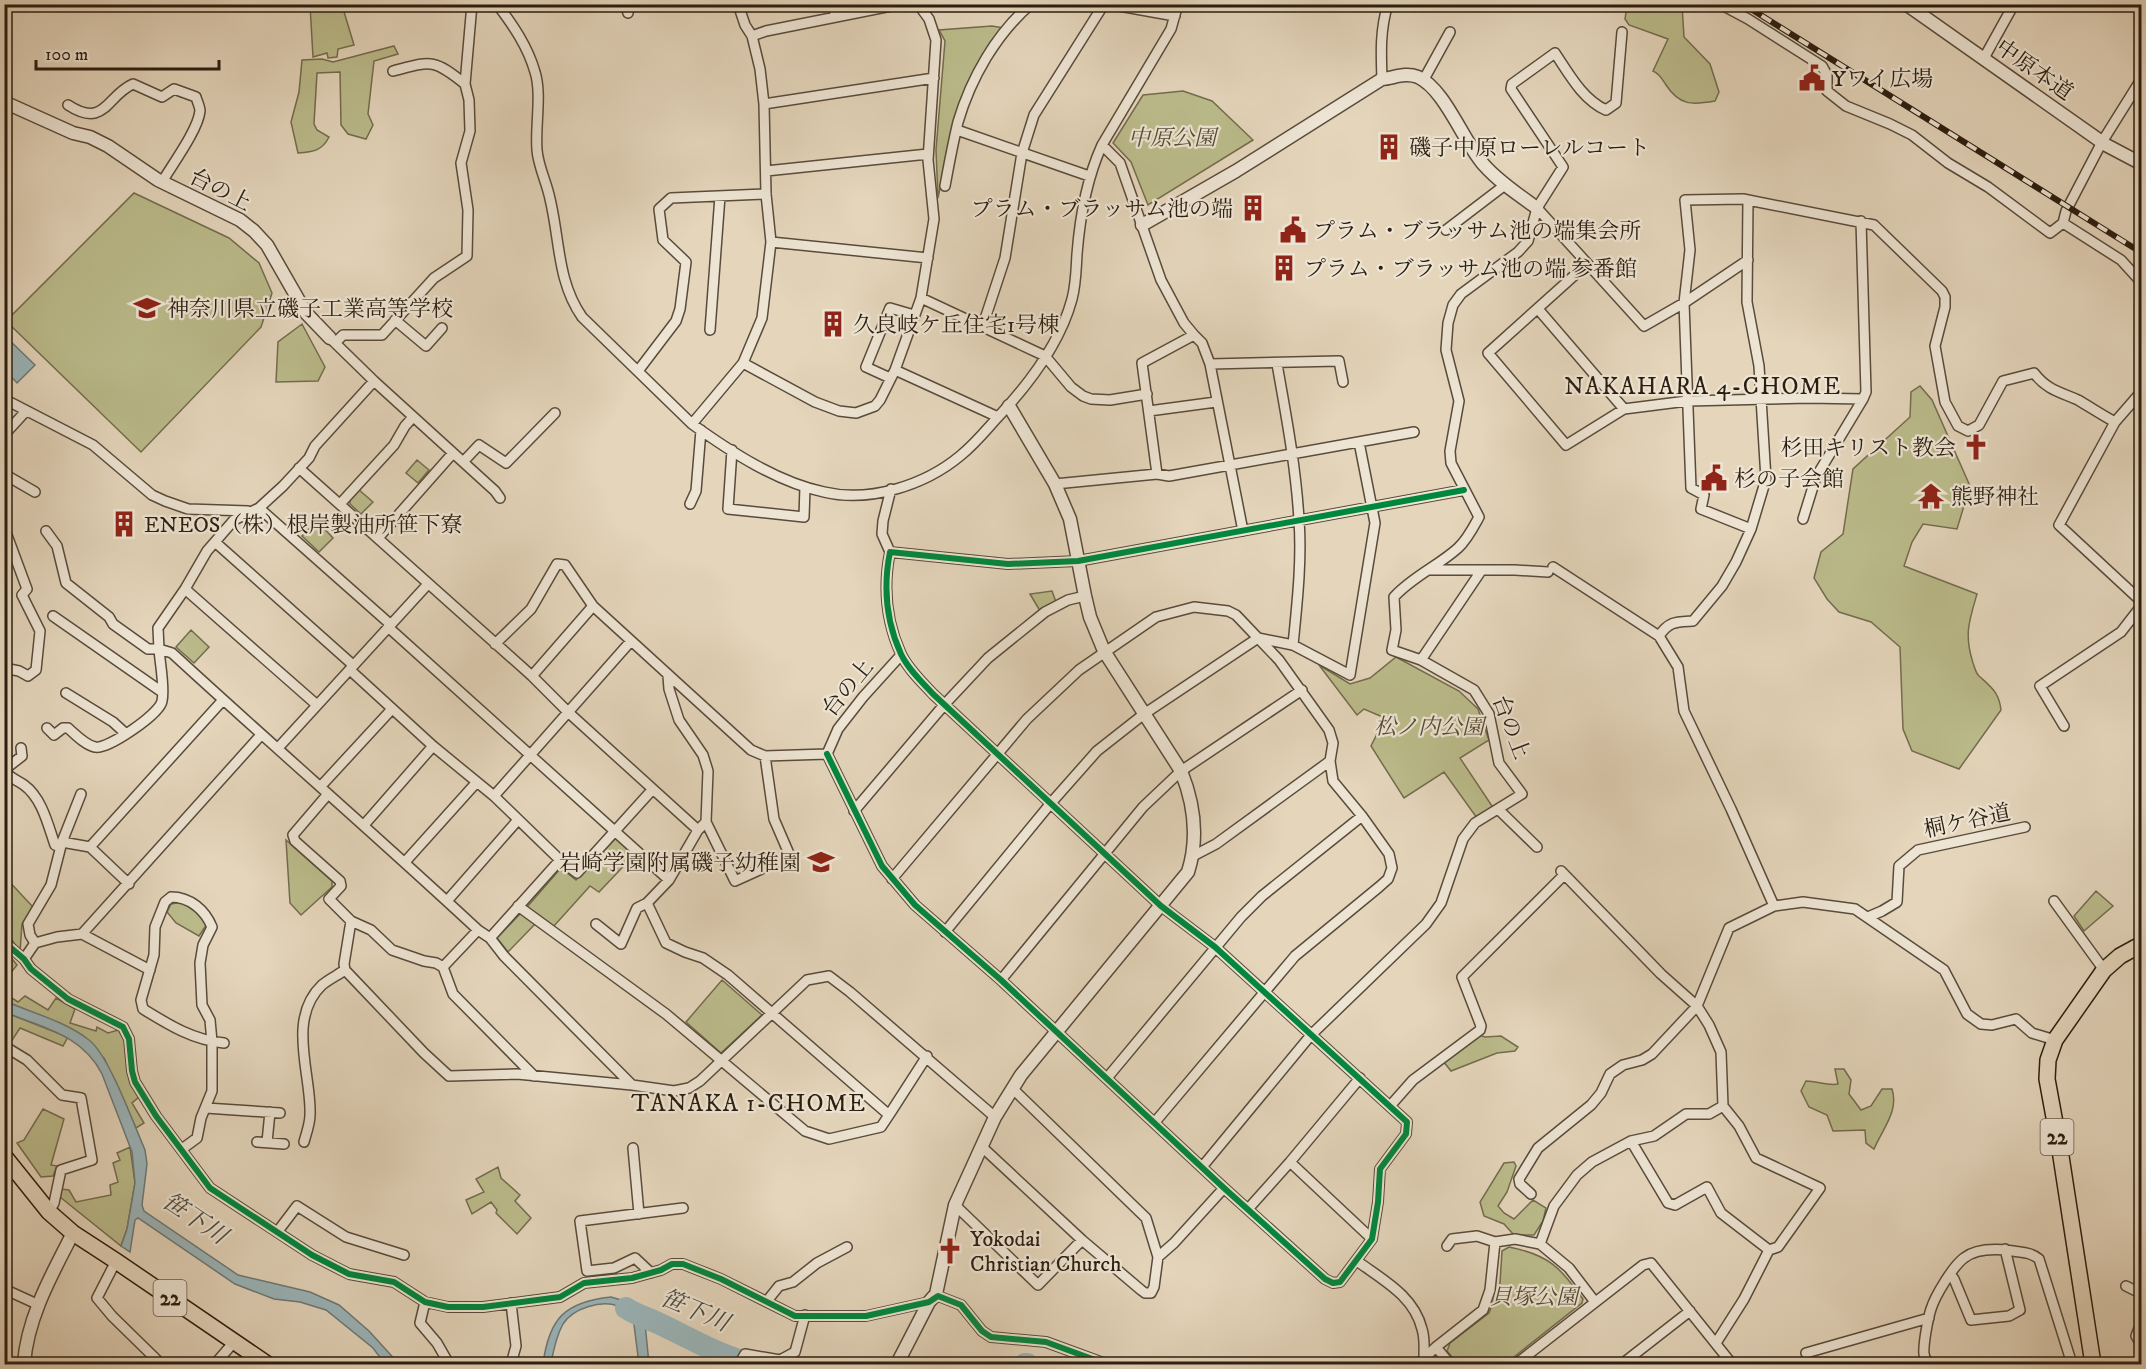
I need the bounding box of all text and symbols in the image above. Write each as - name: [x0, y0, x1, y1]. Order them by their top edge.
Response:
- scale bar: [36, 33, 219, 71]
- street label: 中原本道: [1990, 34, 2078, 107]
- text: 100 m: [45, 44, 88, 66]
- public building icon: Yワイ広場: [1797, 63, 1827, 93]
- place label: Yワイ広場: [1832, 66, 1933, 93]
- park label: 中原公園: [1128, 125, 1219, 152]
- building icon: 磯子中原ローレルコート: [1374, 132, 1404, 162]
- place label: 磯子中原ローレルコート: [1409, 135, 1650, 162]
- street label: 台の上: [185, 163, 256, 217]
- building icon: プラム・ブラッサム池の端: [1238, 193, 1268, 223]
- place label: プラム・ブラッサム池の端: [971, 196, 1233, 223]
- public building icon: プラム・ブラッサム池の端集会所: [1278, 215, 1308, 245]
- place label: プラム・ブラッサム池の端集会所: [1313, 218, 1641, 245]
- building icon: プラム・ブラッサム池の端 参番館: [1269, 253, 1299, 283]
- place label: プラム・ブラッサム池の端 参番館: [1304, 256, 1637, 283]
- school or university icon: 神奈川県立磯子工業高等学校: [132, 293, 162, 323]
- place label: 神奈川県立磯子工業高等学校: [167, 296, 453, 323]
- building icon: 久良岐ケ丘住宅1号棟: [818, 309, 848, 339]
- place label: 久良岐ケ丘住宅1号棟: [853, 312, 1059, 339]
- district label: NAKAHARA 4-CHOME: [1564, 372, 1842, 402]
- church icon: 杉田キリスト教会: [1961, 432, 1991, 462]
- place label: 杉田キリスト教会: [1780, 435, 1956, 462]
- public building icon: 杉の子会館: [1699, 463, 1729, 493]
- place label: 杉の子会館: [1734, 466, 1844, 493]
- temple icon: 熊野神社: [1916, 481, 1946, 511]
- place label: 熊野神社: [1951, 484, 2039, 511]
- building icon: ENEOS（株）根岸製油所笹下寮: [109, 509, 139, 539]
- place label: ENEOS（株）根岸製油所笹下寮: [144, 512, 462, 539]
- street label: 台の上: [817, 654, 879, 722]
- street label: 台の上: [1486, 692, 1535, 763]
- park label: 松ノ内公園: [1374, 714, 1487, 741]
- street label: 桐ケ谷道: [1921, 799, 2013, 844]
- school or university icon: 岩崎学園附属磯子幼稚園: [806, 847, 836, 877]
- place label: 岩崎学園附属磯子幼稚園: [559, 850, 801, 877]
- district label: TANAKA 1-CHOME: [631, 1089, 867, 1119]
- road number: 22: [2040, 1119, 2074, 1155]
- water label: 笹下川: [156, 1186, 235, 1253]
- place label: Yokodai Christian Church: [970, 1226, 1122, 1278]
- church icon: Yokodai Christian Church: [935, 1236, 965, 1266]
- road number: 22: [154, 1280, 186, 1316]
- water label: 笹下川: [656, 1283, 736, 1340]
- park label: 貝塚公園: [1490, 1284, 1581, 1311]

